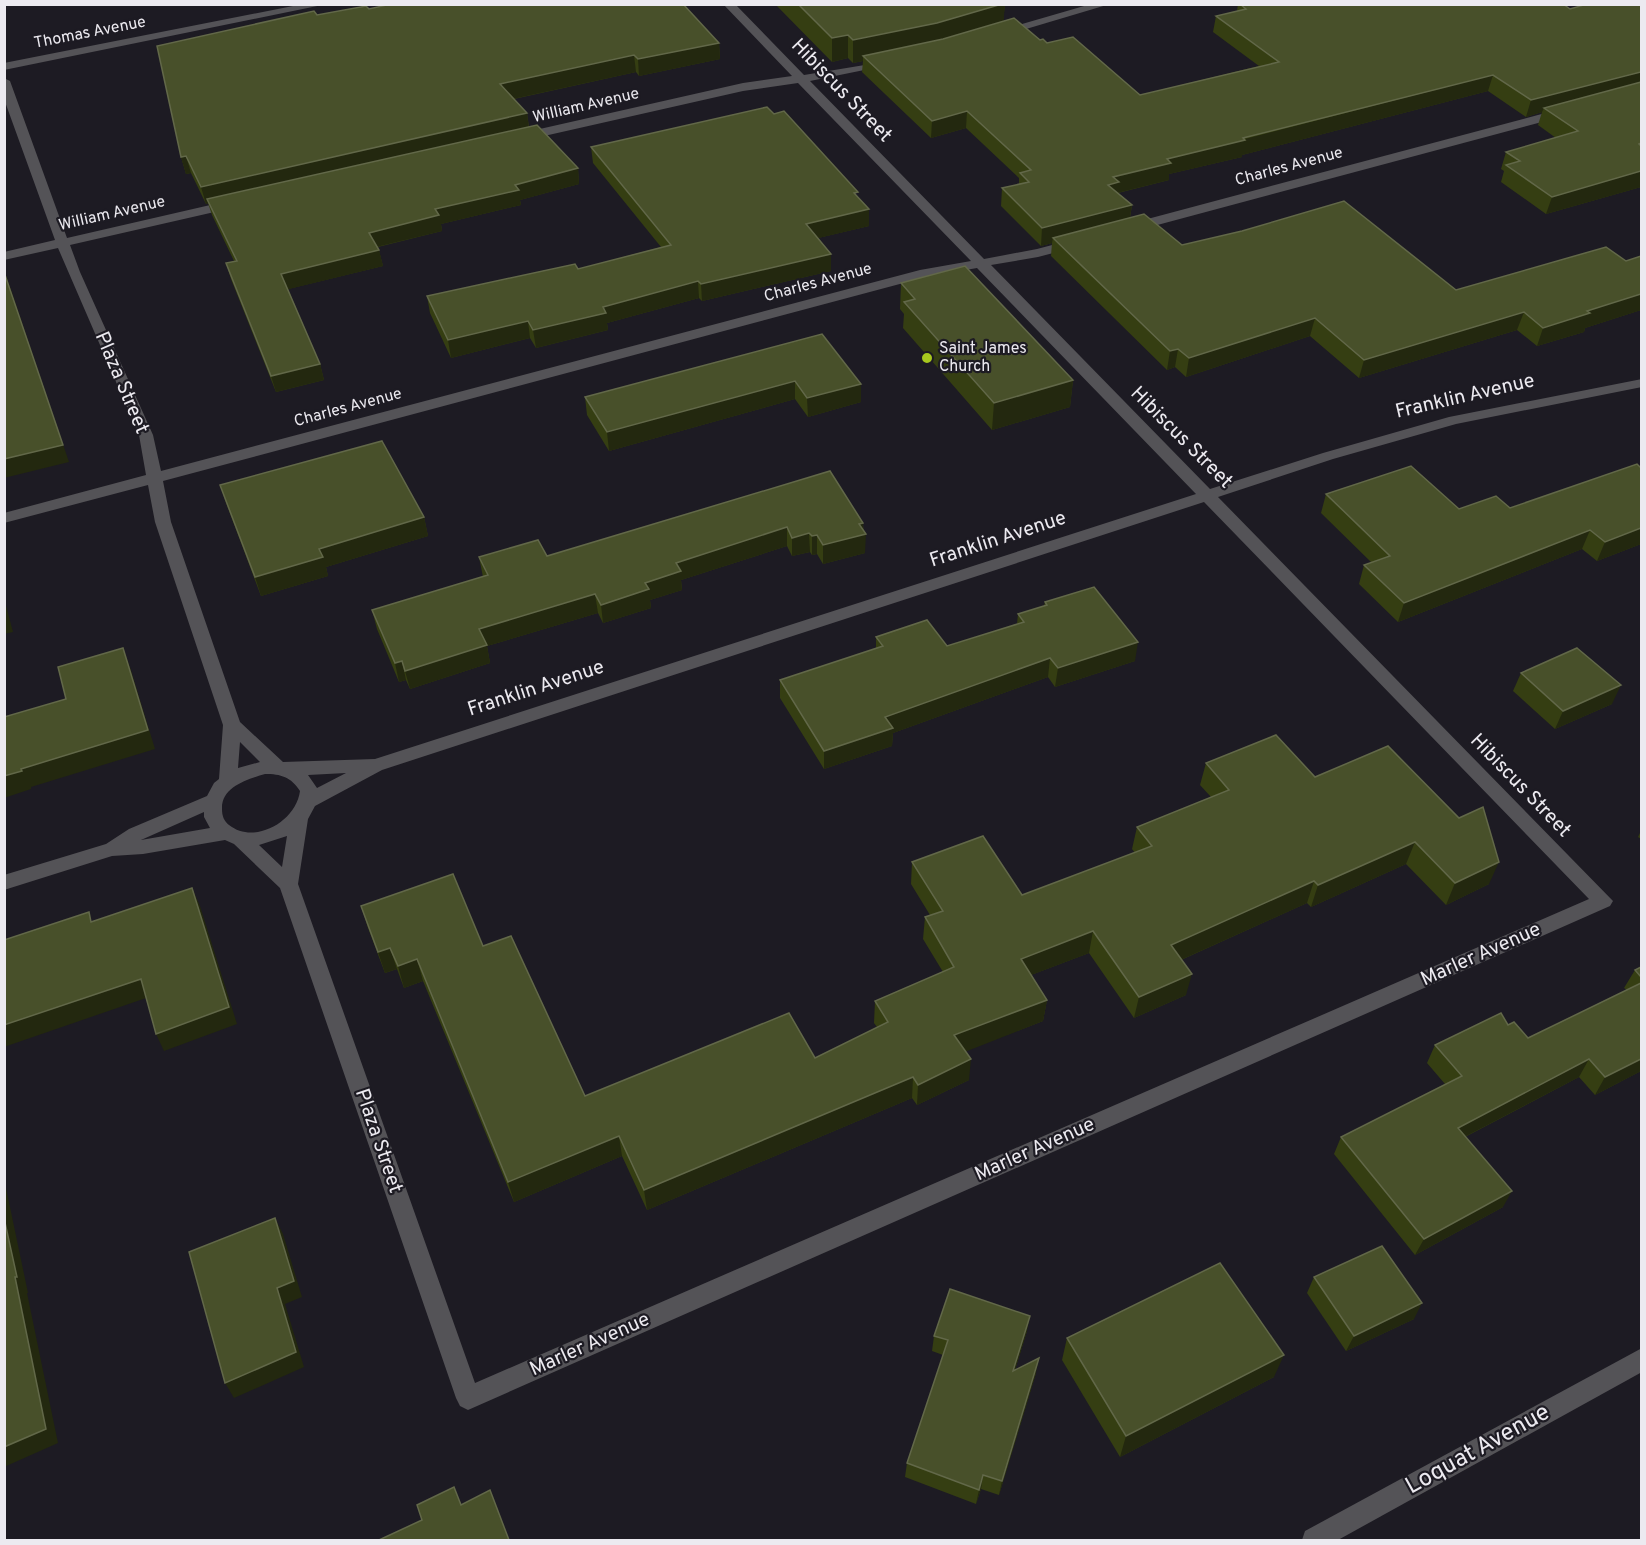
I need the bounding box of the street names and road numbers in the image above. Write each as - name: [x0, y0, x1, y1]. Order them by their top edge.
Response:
- street label: Thomas Avenue: [32, 12, 148, 54]
- street label: Hibiscus Street: [785, 33, 897, 149]
- street label: William Avenue: [531, 84, 641, 128]
- street label: Charles Avenue: [1233, 143, 1345, 191]
- street label: William Avenue: [57, 192, 167, 236]
- street label: Charles Avenue: [762, 259, 874, 307]
- street label: Plaza Street: [88, 328, 154, 438]
- street label: Franklin Avenue: [1393, 368, 1537, 426]
- street label: Hibiscus Street: [1124, 381, 1238, 495]
- street label: Charles Avenue: [292, 384, 404, 432]
- street label: Franklin Avenue: [926, 506, 1070, 574]
- street label: Franklin Avenue: [464, 655, 608, 723]
- street label: Hibiscus Street: [1464, 728, 1576, 844]
- street label: Marler Avenue: [1417, 917, 1545, 993]
- street label: Plaza Street: [348, 1085, 408, 1197]
- street label: Marler Avenue: [971, 1112, 1099, 1188]
- street label: Marler Avenue: [526, 1307, 654, 1383]
- street label: Loquat Avenue: [1400, 1398, 1556, 1502]

